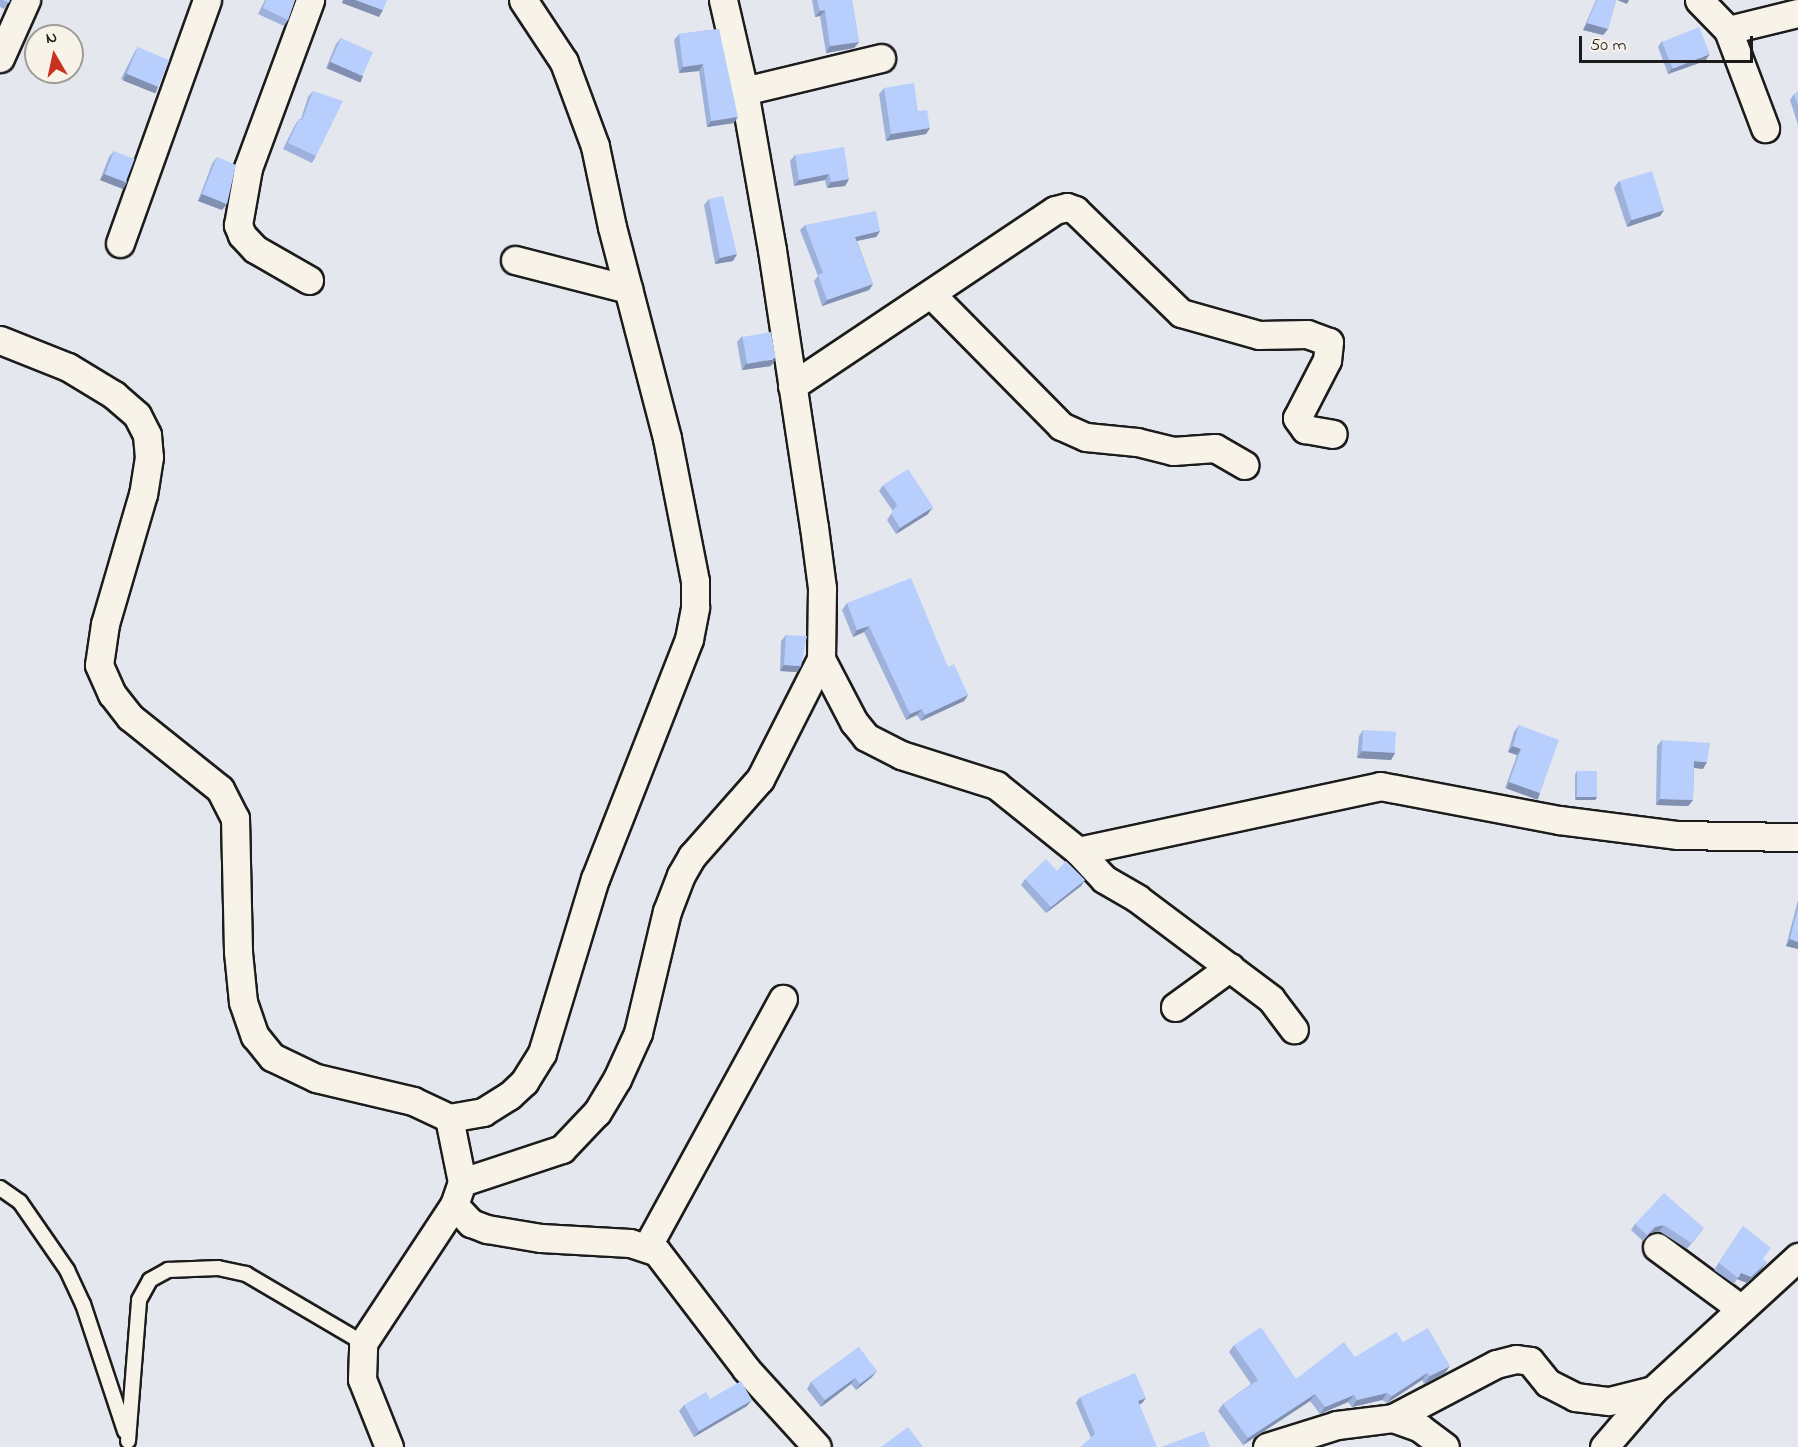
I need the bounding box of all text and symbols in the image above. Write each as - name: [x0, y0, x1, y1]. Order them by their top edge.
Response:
- north arrow: [24, 24, 84, 84]
- scale bar: [1582, 24, 1756, 62]
- text: N: [44, 25, 59, 51]
- text: 50 m: [1590, 33, 1627, 59]

